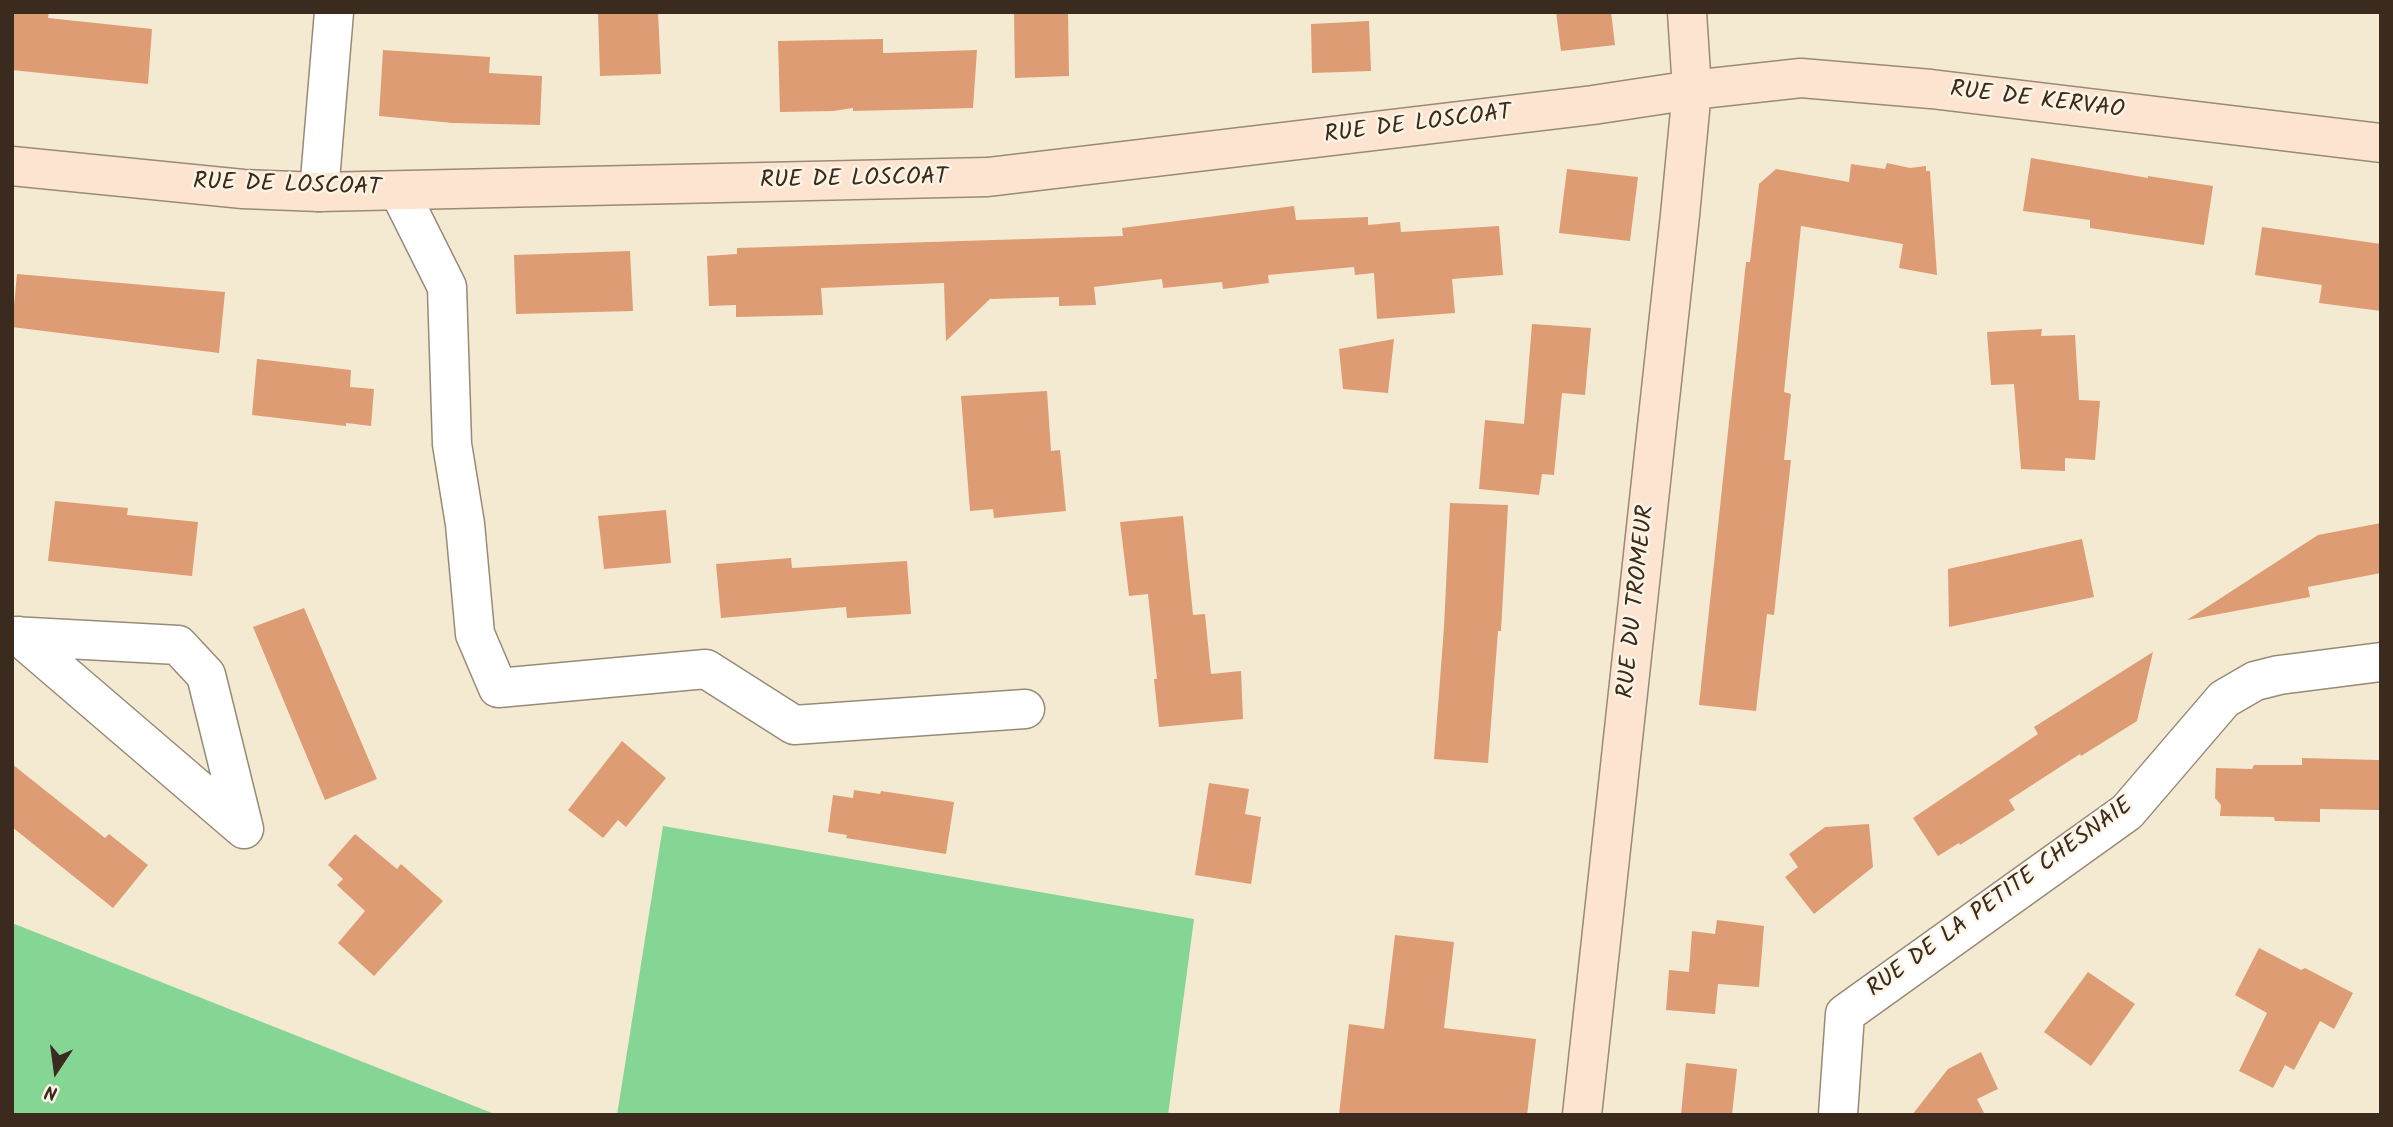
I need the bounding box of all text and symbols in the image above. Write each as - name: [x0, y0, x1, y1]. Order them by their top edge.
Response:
- street label: RUE DE KERVAO: [1948, 77, 2126, 127]
- street label: RUE DE LOSCOAT: [1323, 100, 1513, 152]
- street label: RUE DE LOSCOAT: [760, 165, 948, 197]
- street label: RUE DE LOSCOAT: [192, 169, 382, 205]
- street label: RUE DU TROMEUR: [1614, 504, 1662, 700]
- street label: RUE DE LA PETITE CHESNAIE: [1862, 793, 2140, 1005]
- north arrow: [21, 1036, 91, 1106]
- text: N: [42, 1075, 60, 1107]

